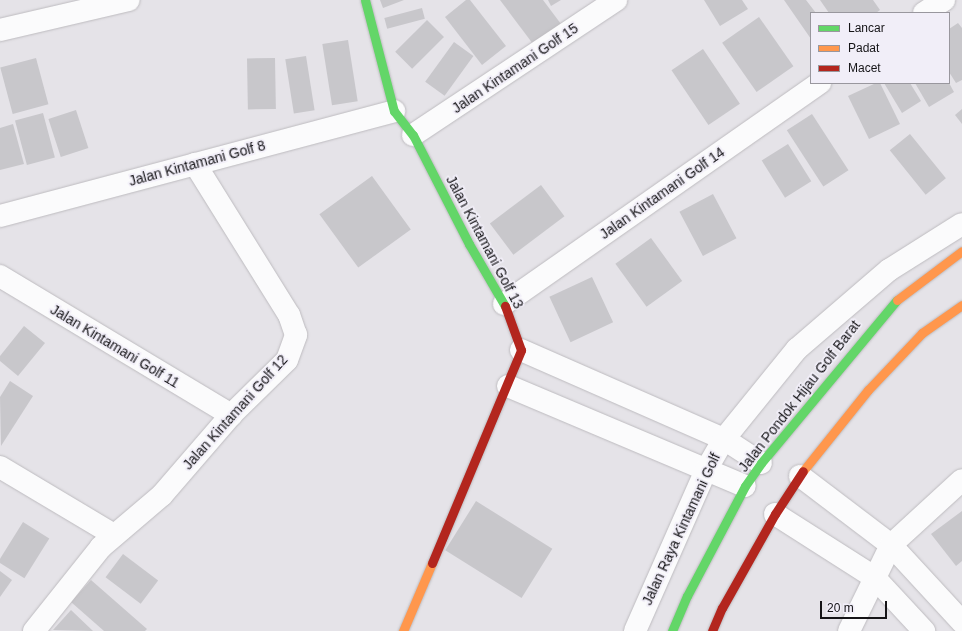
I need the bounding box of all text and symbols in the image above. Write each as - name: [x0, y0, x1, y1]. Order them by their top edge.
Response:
- legend: [810, 12, 950, 84]
- street label: Jalan Kintamani Golf 15: [449, 19, 581, 117]
- text: Lancar: [848, 21, 885, 35]
- text: Padat: [848, 41, 879, 55]
- text: Macet: [848, 61, 881, 75]
- street label: Jalan Kintamani Golf 8: [127, 137, 267, 189]
- street label: Jalan Kintamani Golf 14: [596, 143, 728, 243]
- street label: Jalan Kintamani Golf 13: [443, 172, 527, 312]
- street label: Jalan Kintamani Golf 11: [47, 301, 183, 391]
- street label: Jalan Pondok Hijau Golf Barat: [735, 317, 863, 475]
- street label: Jalan Kintamani Golf 12: [179, 351, 291, 473]
- street label: Jalan Raya Kintamani Golf: [638, 450, 724, 608]
- scale bar: [822, 593, 889, 619]
- text: 20 m: [827, 601, 854, 615]

